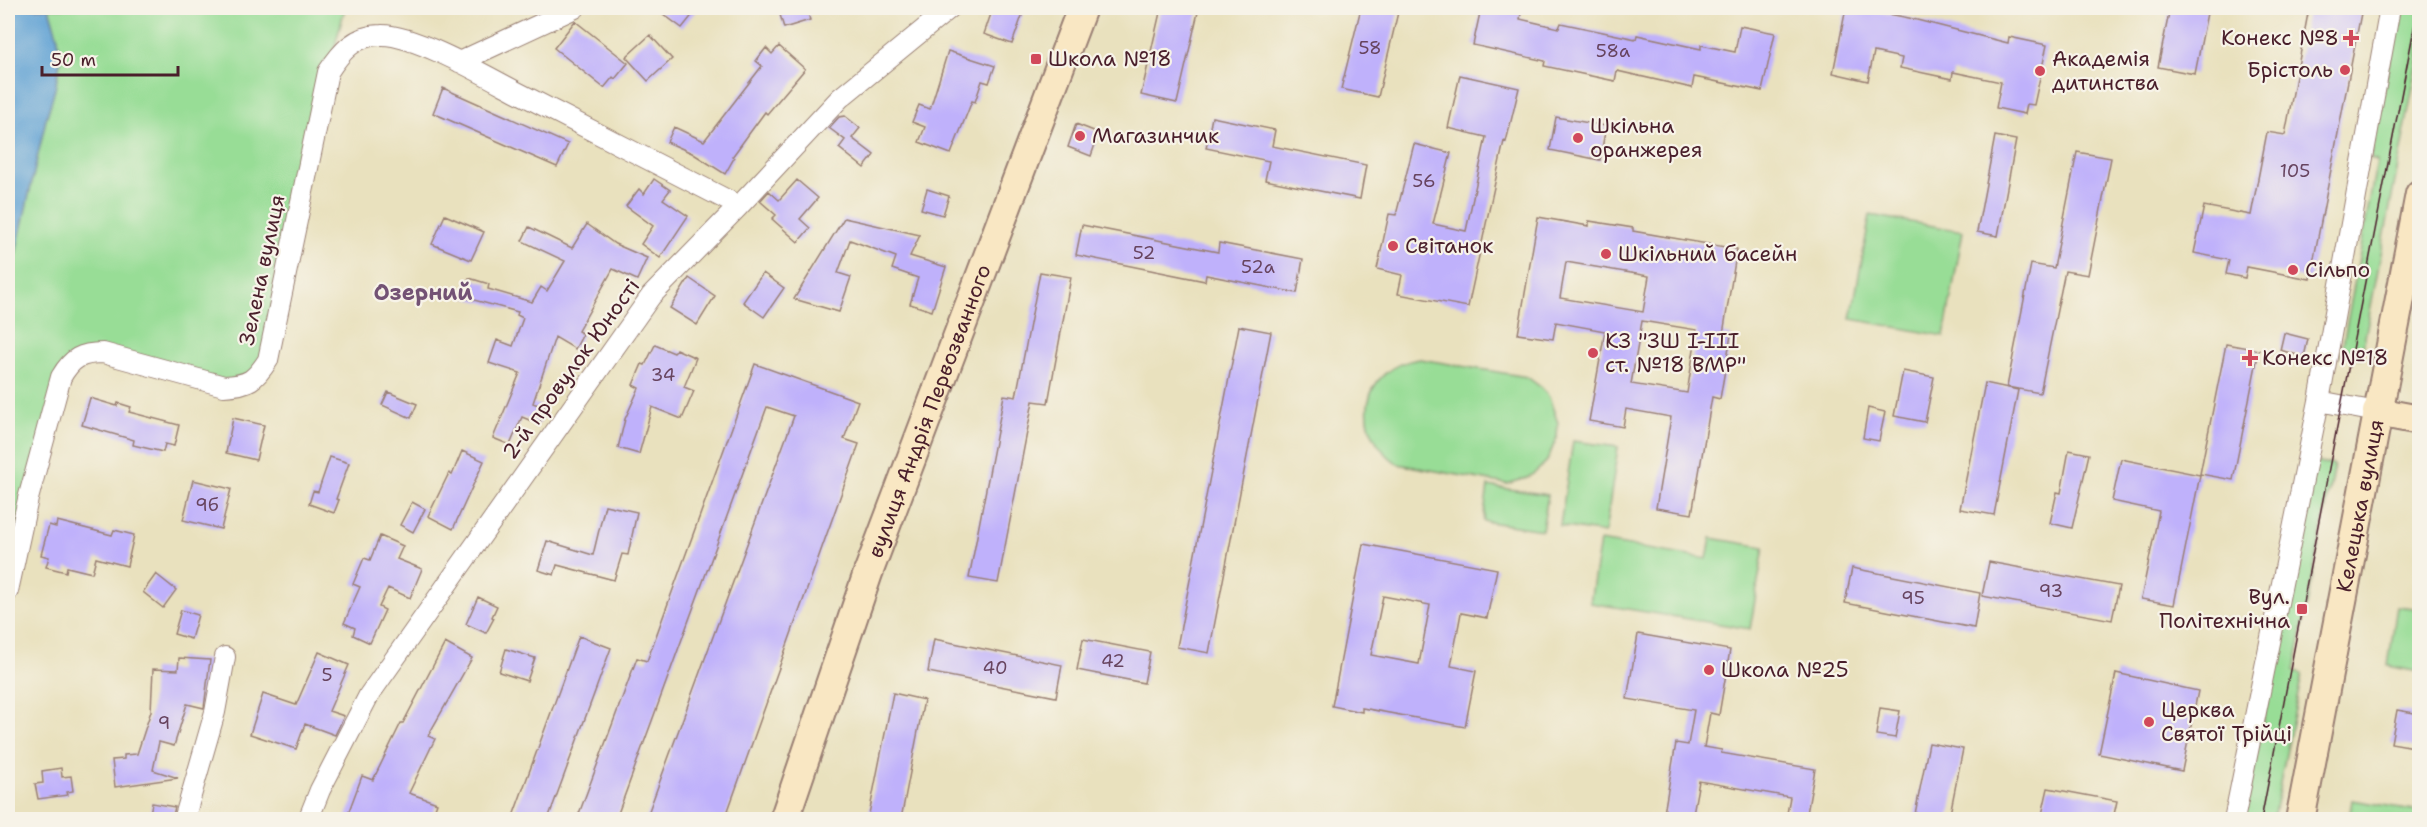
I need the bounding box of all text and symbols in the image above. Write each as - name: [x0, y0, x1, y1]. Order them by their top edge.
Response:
- place label: Конекс №8: [2221, 24, 2339, 52]
- marker: Конекс №8: [2344, 31, 2358, 45]
- house number: 58: [1358, 36, 1382, 60]
- scale bar: [42, 39, 178, 77]
- house number: 58а: [1596, 39, 1630, 63]
- place label: Школа №18: [1048, 45, 1172, 73]
- place label: Академія дитинства: [2052, 45, 2159, 97]
- text: 50 m: [51, 48, 96, 72]
- marker: Школа №18: [1029, 52, 1043, 66]
- place label: Брістоль: [2247, 56, 2333, 84]
- marker: Брістоль: [2338, 63, 2352, 77]
- marker: Академія дитинства: [2033, 64, 2047, 78]
- place label: Шкільна оранжерея: [1590, 112, 1703, 164]
- place label: Магазинчик: [1092, 122, 1219, 150]
- marker: Магазинчик: [1073, 129, 1087, 143]
- marker: Шкільна оранжерея: [1571, 131, 1585, 145]
- house number: 105: [2280, 159, 2310, 183]
- house number: 56: [1412, 169, 1436, 193]
- street label: Зелена вулиця: [232, 192, 292, 348]
- place label: Світанок: [1405, 232, 1493, 260]
- marker: Світанок: [1386, 239, 1400, 253]
- place label: Шкільний басейн: [1618, 240, 1797, 268]
- house number: 52: [1133, 241, 1155, 265]
- marker: Шкільний басейн: [1599, 247, 1613, 261]
- house number: 52а: [1241, 255, 1275, 279]
- place label: Сільпо: [2305, 256, 2370, 284]
- street label: вулиця Андрія Первозванного: [861, 260, 998, 562]
- marker: Сільпо: [2286, 263, 2300, 277]
- street label: 2-й провулок Юності: [496, 273, 646, 465]
- district label: Озерний: [374, 278, 472, 307]
- place label: КЗ "ЗШ І-ІІІ ст. №18 ВМР": [1605, 327, 1746, 379]
- place label: Конекс №18: [2262, 344, 2388, 372]
- marker: КЗ "ЗШ І-ІІІ ст. №18 ВМР": [1586, 346, 1600, 360]
- marker: Конекс №18: [2243, 351, 2257, 365]
- house number: 34: [651, 363, 675, 387]
- street label: Келецька вулиця: [2330, 417, 2391, 595]
- house number: 9б: [195, 493, 219, 517]
- house number: 93: [2039, 579, 2063, 603]
- place label: Вул. Політехнічна: [2159, 583, 2290, 635]
- house number: 95: [1901, 586, 1925, 610]
- marker: Вул. Політехнічна: [2295, 602, 2309, 616]
- house number: 42: [1101, 649, 1125, 673]
- house number: 40: [982, 656, 1008, 680]
- place label: Школа №25: [1721, 656, 1849, 684]
- house number: 5: [321, 663, 333, 687]
- marker: Школа №25: [1702, 663, 1716, 677]
- place label: Церква Святої Трійці: [2161, 696, 2292, 748]
- house number: 9: [158, 711, 170, 735]
- marker: Церква Святої Трійці: [2142, 715, 2156, 729]

